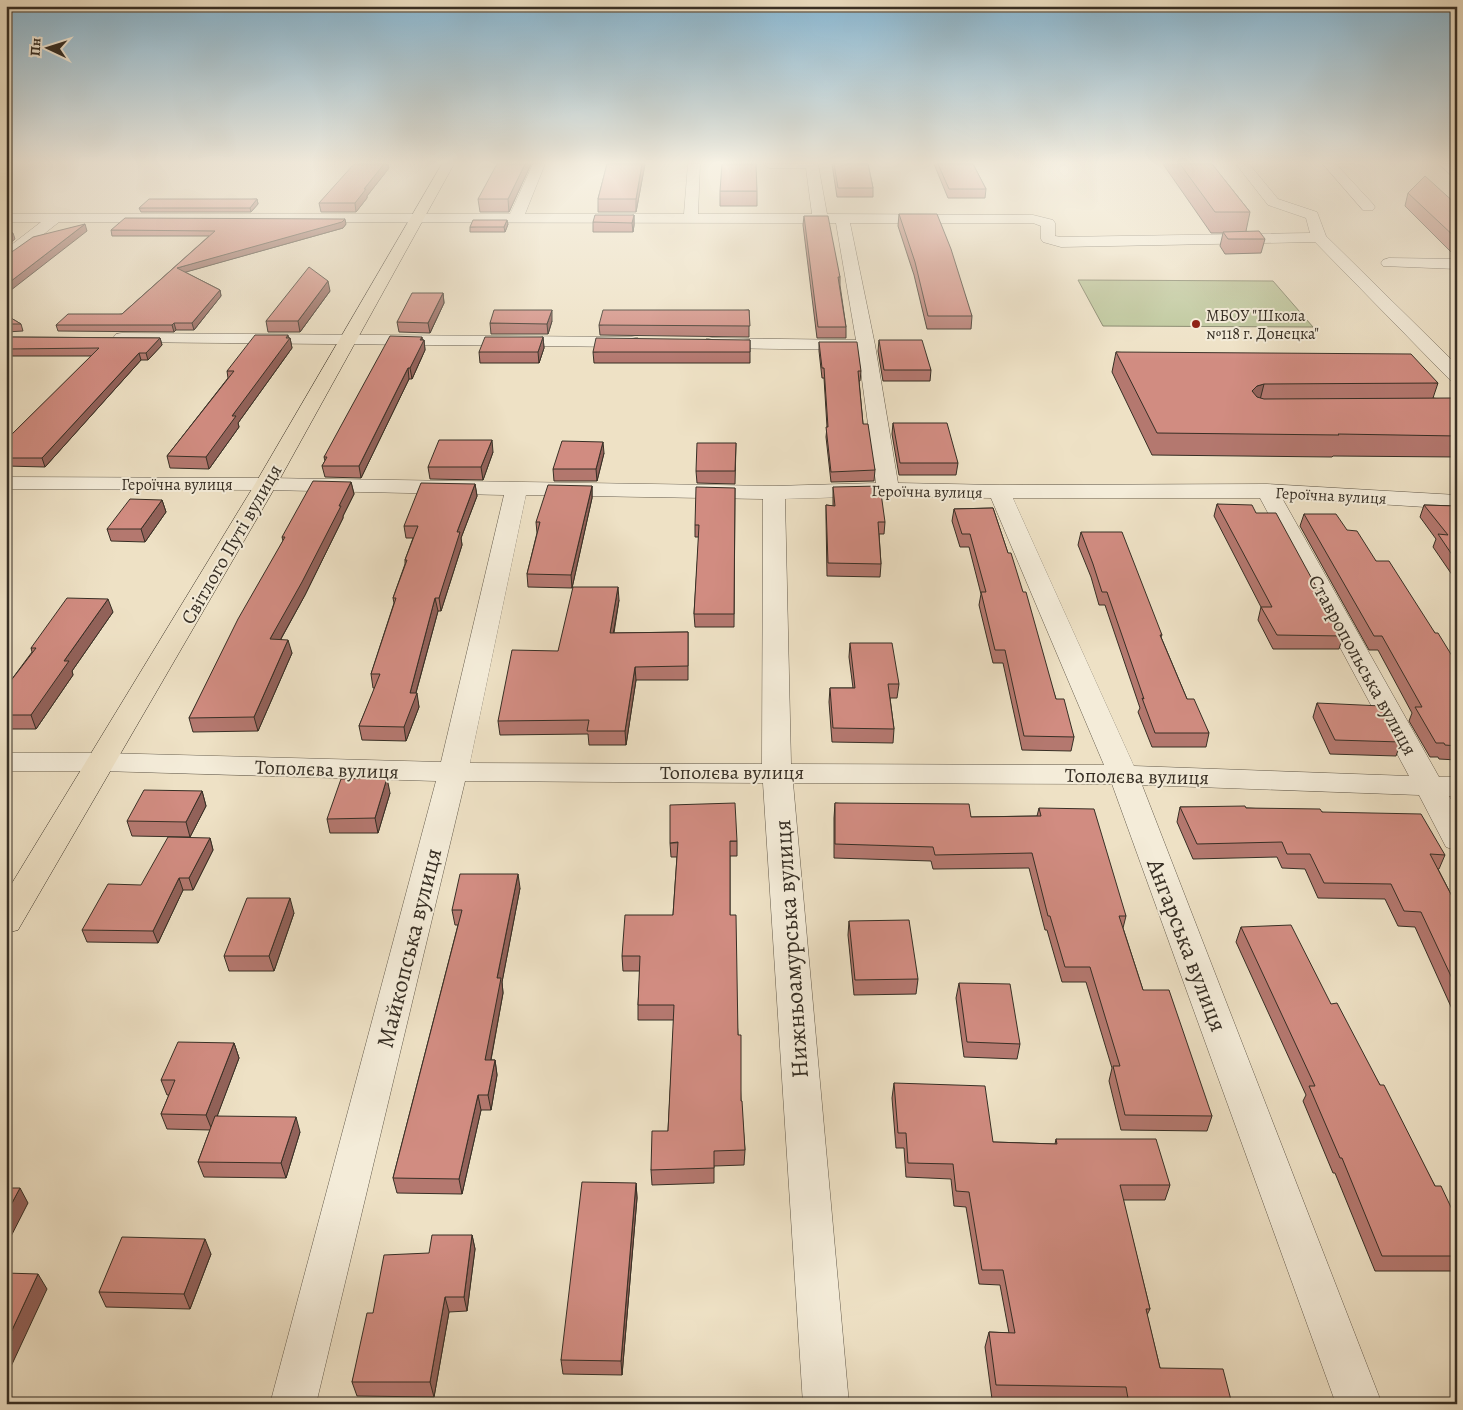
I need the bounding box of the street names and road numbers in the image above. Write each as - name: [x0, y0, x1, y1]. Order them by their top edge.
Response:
- street label: Світлого Путі вулиця: [175, 459, 288, 629]
- street label: Героїчна вулиця: [121, 474, 233, 496]
- street label: Героїчна вулиця: [871, 480, 983, 504]
- street label: Героїчна вулиця: [1275, 482, 1387, 510]
- street label: Ставропольська вулиця: [1302, 570, 1423, 760]
- street label: Тополєва вулиця: [255, 753, 399, 786]
- street label: Тополєва вулиця: [660, 759, 804, 786]
- street label: Тополєва вулиця: [1065, 762, 1209, 791]
- street label: Нижньоамурська вулиця: [766, 819, 816, 1079]
- street label: Майкопська вулиця: [369, 845, 449, 1051]
- street label: Ангарська вулиця: [1139, 853, 1235, 1036]

